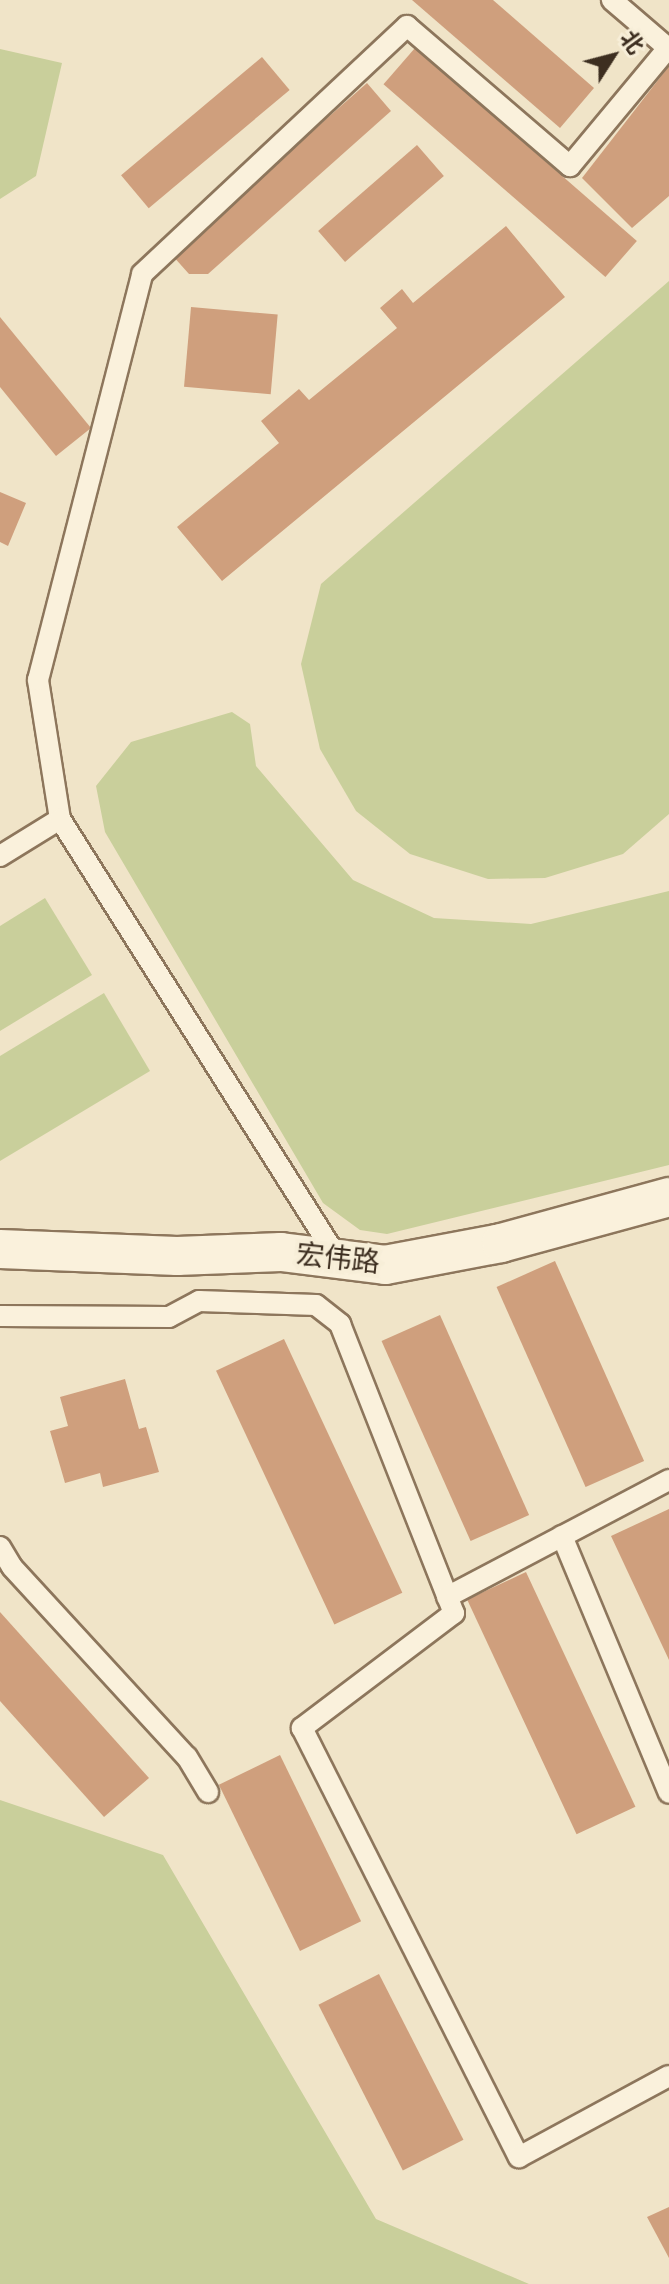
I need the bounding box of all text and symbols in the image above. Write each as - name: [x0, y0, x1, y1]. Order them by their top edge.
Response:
- north arrow: [573, 16, 653, 96]
- text: 北: [615, 24, 651, 59]
- street label: 宏伟路: [294, 1237, 382, 1279]

